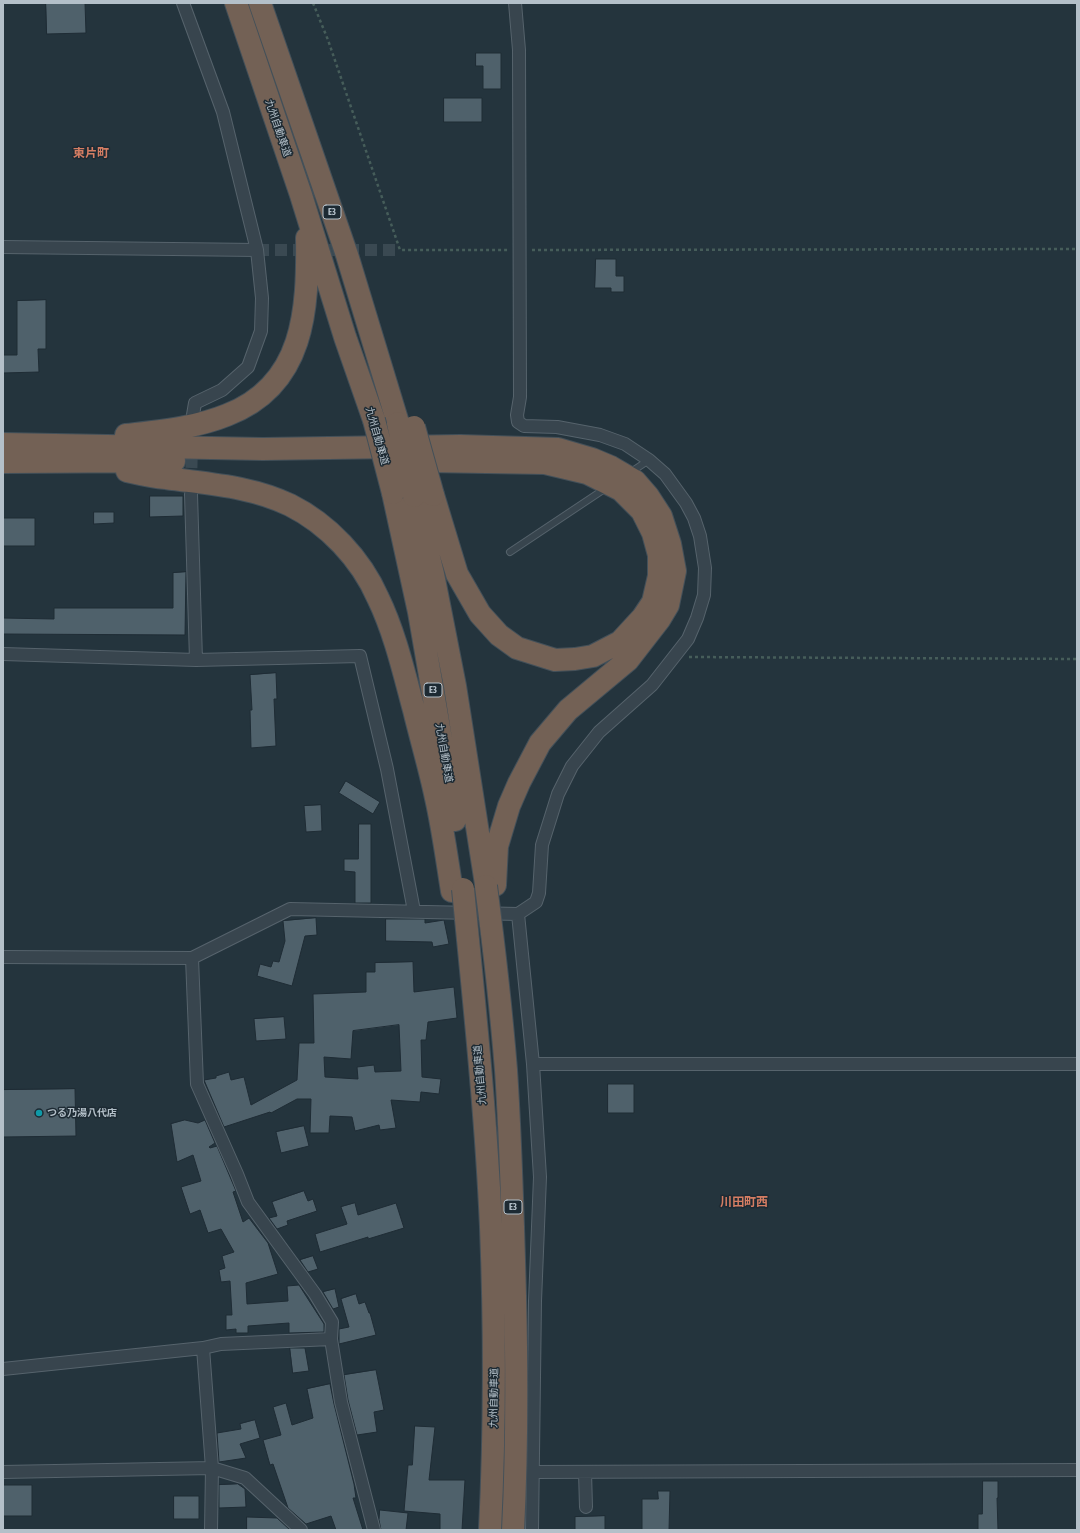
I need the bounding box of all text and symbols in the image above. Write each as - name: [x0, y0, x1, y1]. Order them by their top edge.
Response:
- street label: 九州自動車道: [263, 98, 293, 158]
- district label: 東片町: [73, 146, 109, 160]
- road number: E3: [323, 205, 341, 219]
- street label: 九州自動車道: [363, 406, 391, 466]
- road number: E3: [424, 683, 442, 697]
- street label: 九州自動車道: [433, 722, 455, 784]
- street label: 九州自動車道: [471, 1045, 489, 1105]
- place label: つる乃湯八代店: [47, 1107, 117, 1119]
- marker: つる乃湯八代店: [34, 1108, 44, 1118]
- district label: 川田町西: [720, 1195, 768, 1209]
- road number: E3: [504, 1200, 522, 1214]
- street label: 九州自動車道: [487, 1368, 501, 1428]

